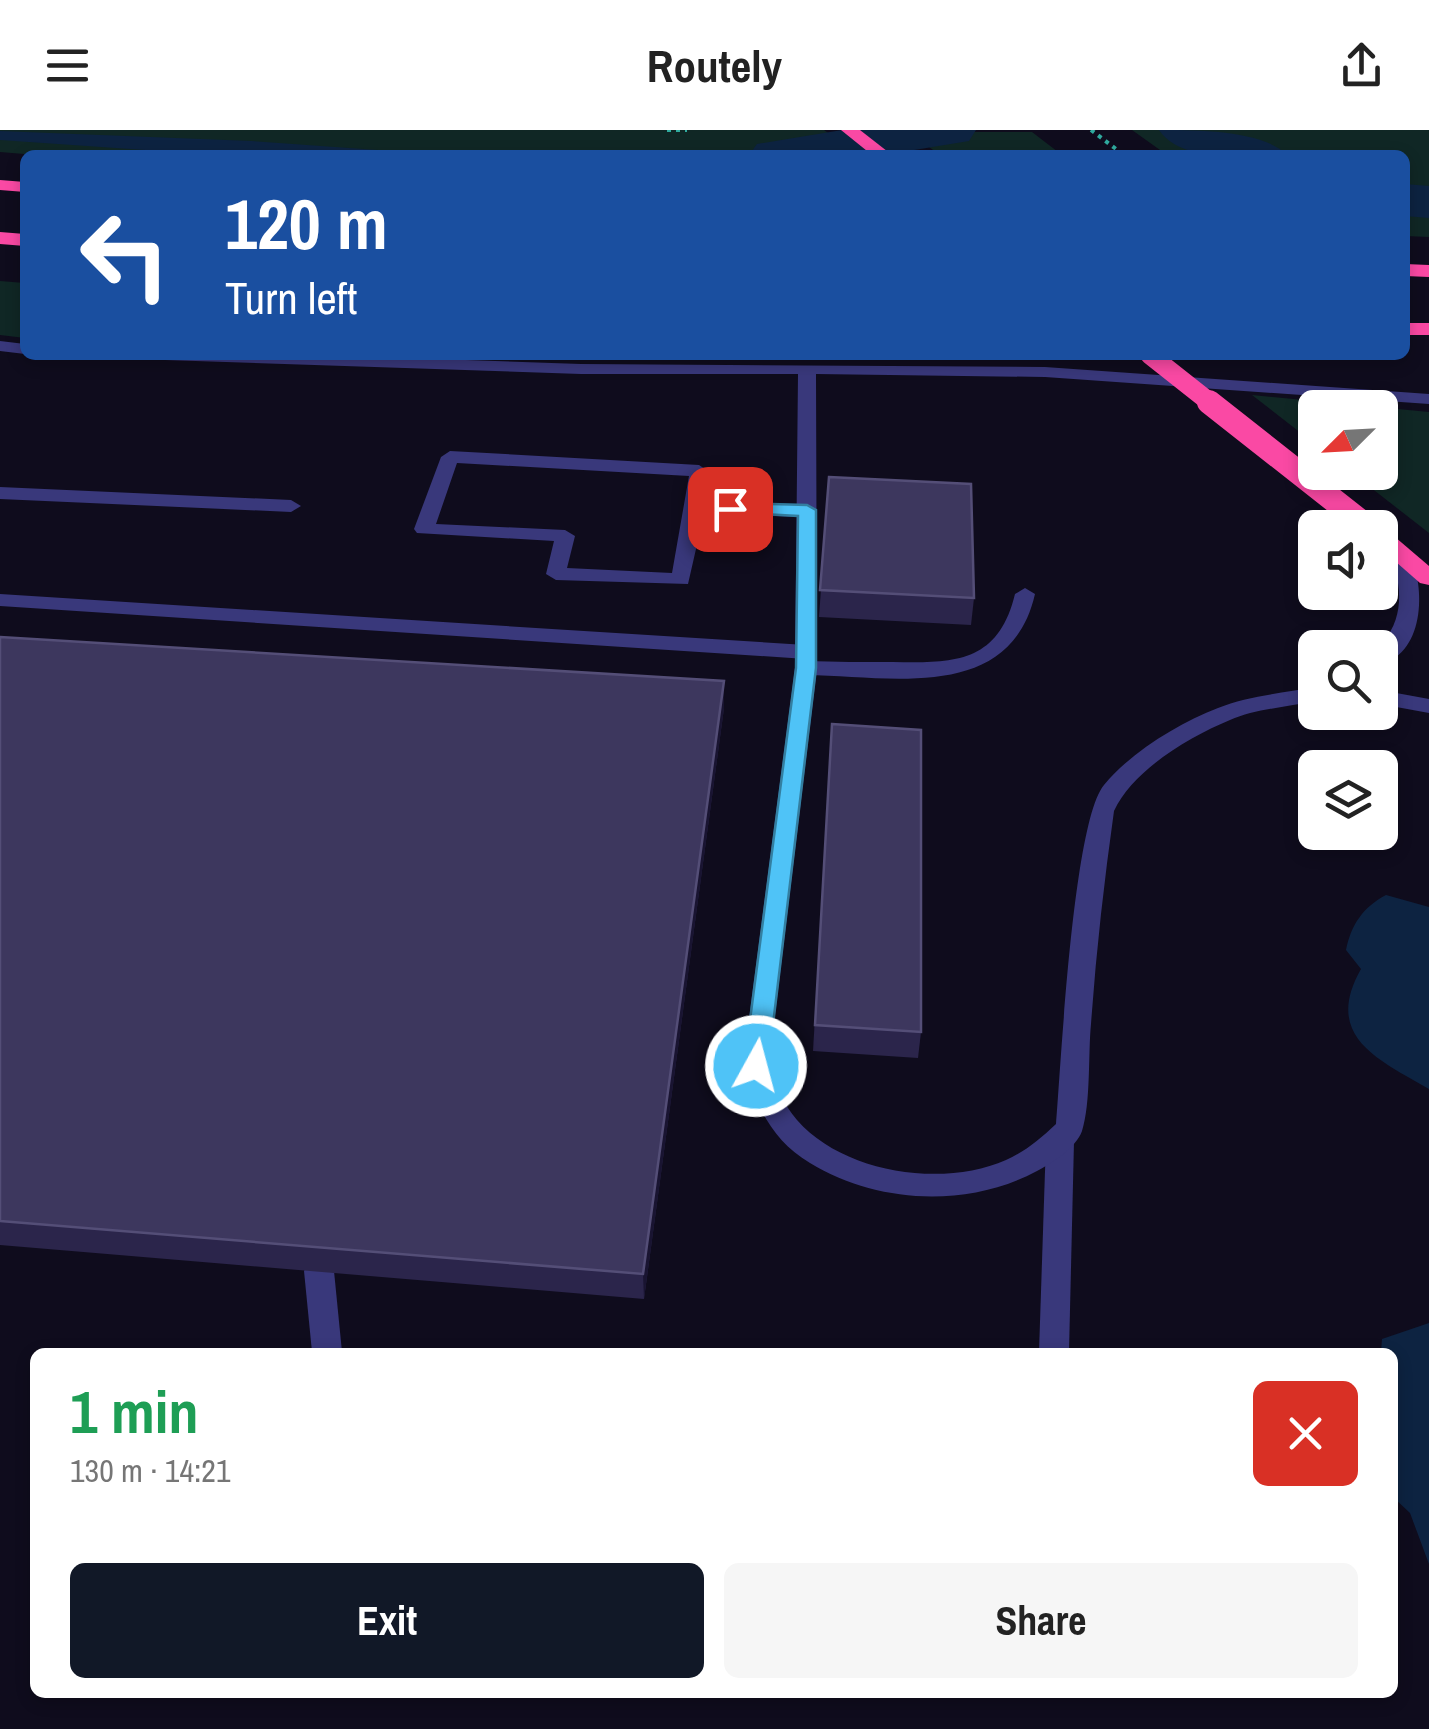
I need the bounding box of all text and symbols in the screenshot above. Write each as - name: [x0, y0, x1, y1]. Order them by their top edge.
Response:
- text: Routely: [647, 35, 782, 96]
- icon: menu: [40, 38, 95, 93]
- icon: share: [1334, 38, 1389, 93]
- text: 120 m: [225, 177, 388, 271]
- icon: left: [60, 190, 190, 320]
- text: Turn left: [225, 267, 357, 328]
- north arrow: [1298, 390, 1398, 490]
- map controls: [1298, 390, 1398, 850]
- pin: [688, 467, 773, 552]
- icon: arrive: [703, 482, 758, 537]
- button: sound: [1298, 510, 1398, 610]
- button: search: [1298, 630, 1398, 730]
- button: layers: [1298, 750, 1398, 850]
- position arrow: [704, 1014, 808, 1118]
- text: 1 min: [70, 1371, 199, 1452]
- button: close: [1253, 1381, 1358, 1486]
- text: 130 m · 14:21: [70, 1449, 230, 1492]
- button: Exit: [70, 1563, 704, 1678]
- button: Share: [724, 1563, 1358, 1678]

